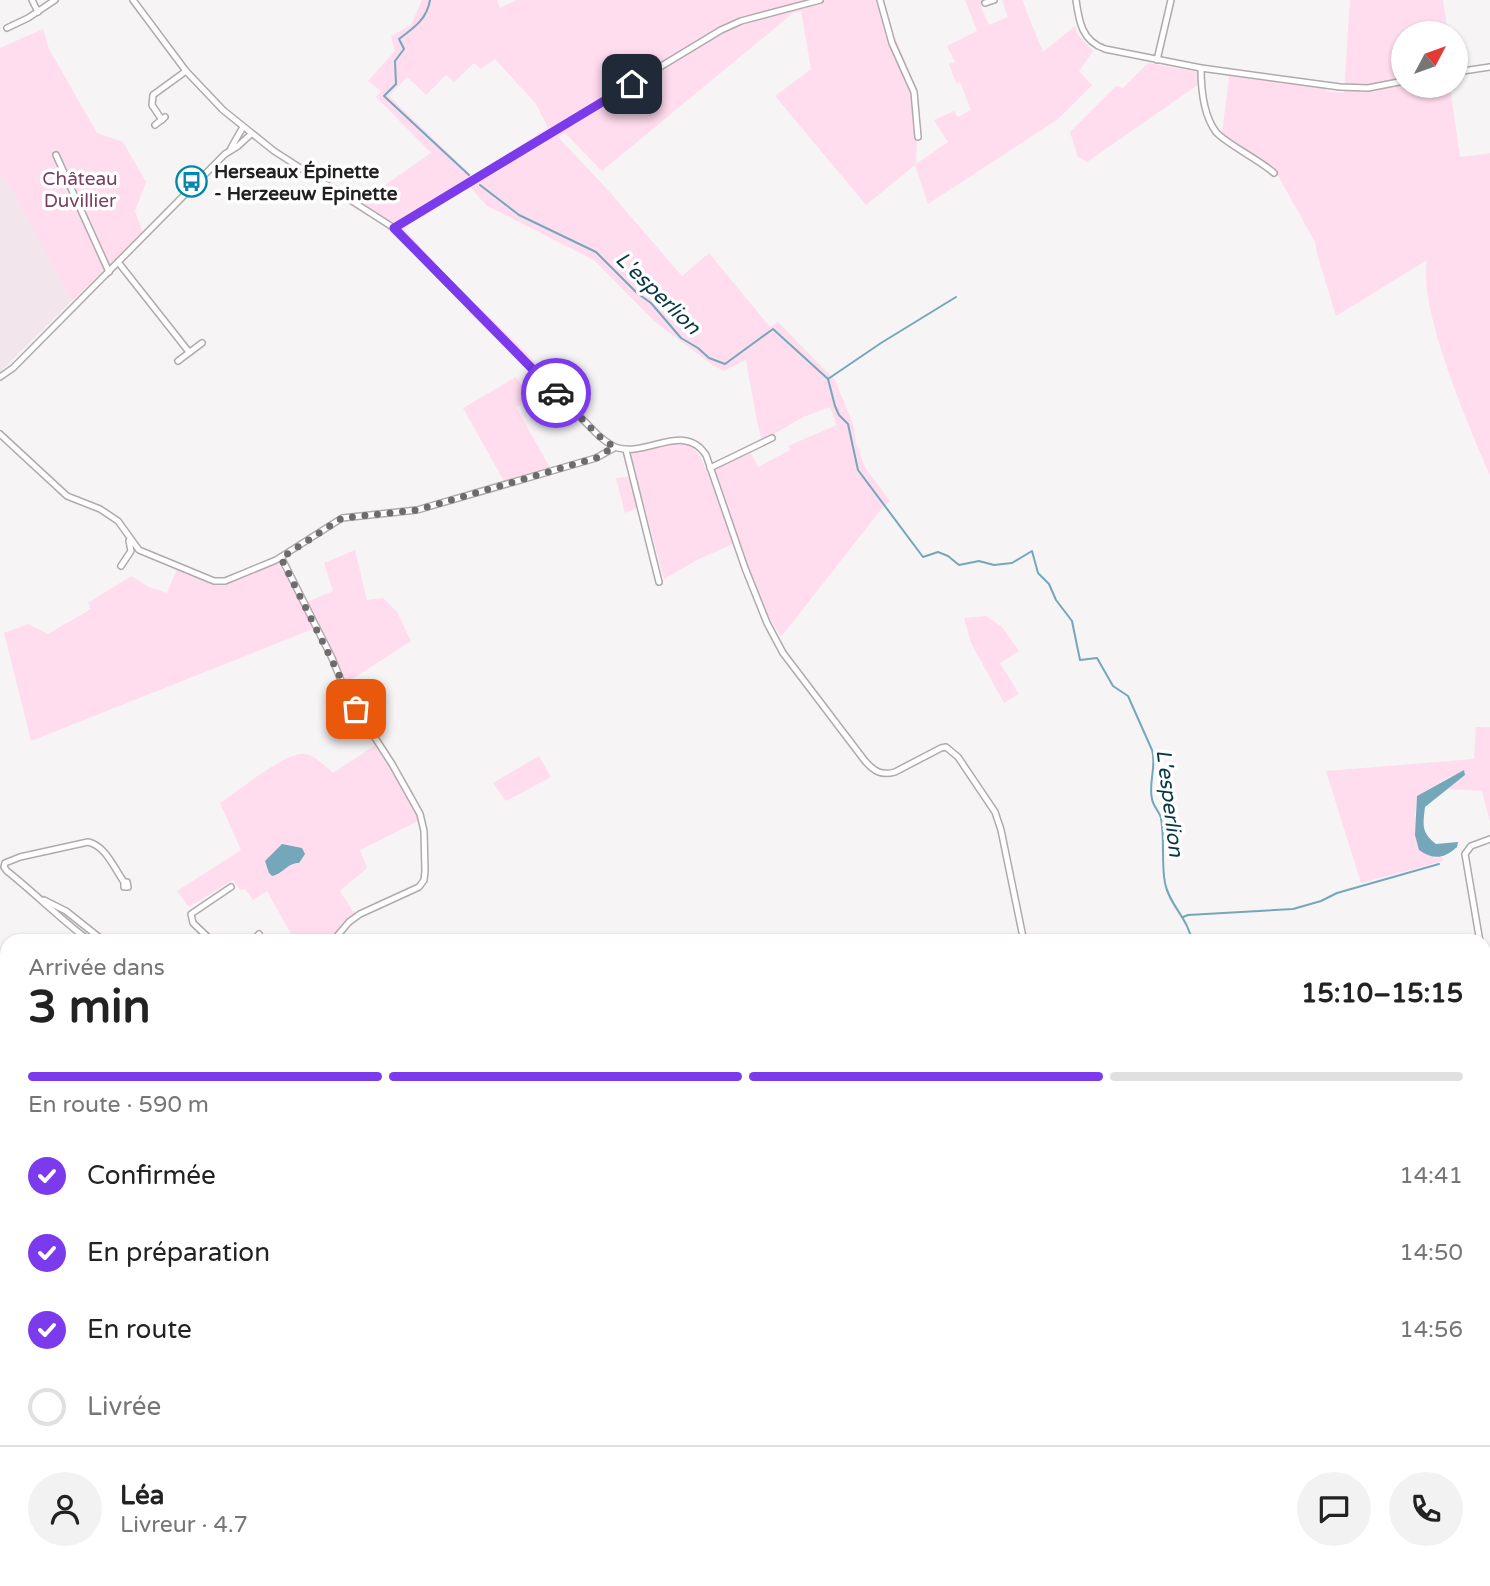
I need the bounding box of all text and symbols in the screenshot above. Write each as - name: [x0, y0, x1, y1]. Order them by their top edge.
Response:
- north arrow: [1391, 21, 1468, 98]
- map controls: [1391, 21, 1468, 98]
- pin: [602, 54, 662, 114]
- icon: home: [613, 65, 651, 103]
- place label: Herseaux Épinette - Herzeeuw Epinette: [214, 160, 398, 206]
- bus stop icon: Herseaux Épinette - Herzeeuw Epinette: [174, 165, 208, 199]
- park label: Château Duvillier: [42, 168, 118, 212]
- water label: L'esperlion: [610, 247, 706, 341]
- courier: [521, 358, 591, 428]
- icon: car: [537, 374, 575, 412]
- pin: [326, 679, 386, 739]
- icon: bag: [337, 690, 375, 728]
- water label: L'esperlion: [1151, 748, 1189, 859]
- text: Arrivée dans: [28, 954, 165, 982]
- text: 15:10–15:15: [1301, 978, 1463, 1009]
- text: 3 min: [28, 980, 151, 1035]
- text: En route · 590 m: [28, 1091, 209, 1119]
- icon: check: [28, 1157, 66, 1195]
- text: Confirmée: [87, 1160, 216, 1191]
- text: 14:41: [1399, 1162, 1463, 1190]
- icon: check: [28, 1234, 66, 1272]
- text: En préparation: [87, 1237, 270, 1268]
- text: 14:50: [1399, 1239, 1463, 1267]
- icon: check: [28, 1311, 66, 1349]
- text: En route: [87, 1314, 192, 1345]
- text: 14:56: [1399, 1316, 1463, 1344]
- text: Livrée: [87, 1391, 161, 1422]
- button: person: [28, 1472, 102, 1546]
- button: chat: [1297, 1472, 1371, 1546]
- button: phone: [1389, 1472, 1463, 1546]
- text: Léa: [120, 1480, 164, 1511]
- text: Livreur · 4.7: [120, 1511, 248, 1539]

